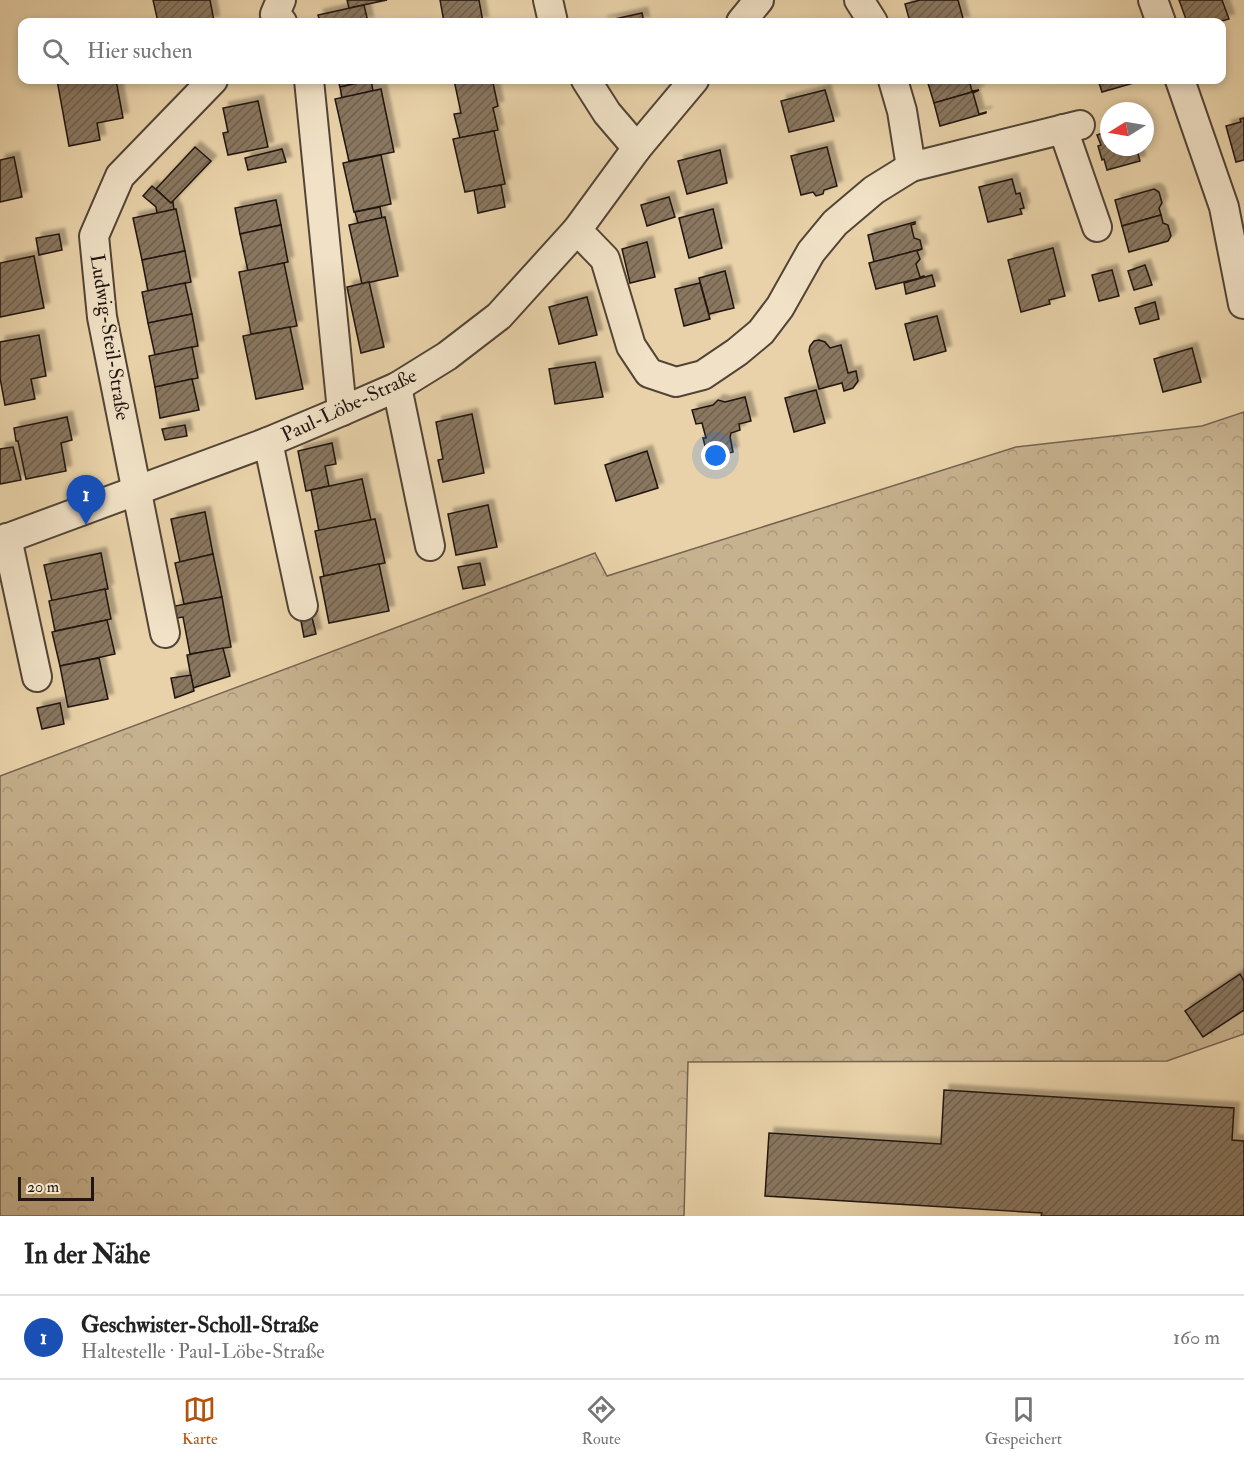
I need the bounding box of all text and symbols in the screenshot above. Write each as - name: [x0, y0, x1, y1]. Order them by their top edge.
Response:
- search box: [18, 18, 1226, 84]
- icon: search: [39, 35, 72, 68]
- text: Hier suchen: [87, 37, 193, 65]
- north arrow: [1100, 102, 1154, 156]
- street label: Ludwig-Steil-Straße: [85, 252, 135, 422]
- street label: Paul-Löbe-Straße: [277, 363, 421, 447]
- your location: [701, 441, 730, 470]
- pin: 1: [66, 476, 106, 525]
- scale bar: [18, 1174, 94, 1202]
- text: 20 m: [27, 1177, 59, 1197]
- text: In der Nähe: [24, 1239, 150, 1271]
- text: Geschwister-Scholl-Straße: [81, 1311, 319, 1339]
- text: 1: [40, 1325, 47, 1350]
- text: 160 m: [1173, 1325, 1220, 1350]
- text: Haltestelle · Paul-Löbe-Straße: [81, 1339, 325, 1364]
- tab: Karte: [182, 1393, 218, 1449]
- tab: Route: [582, 1393, 621, 1449]
- tab: Gespeichert: [985, 1393, 1062, 1449]

